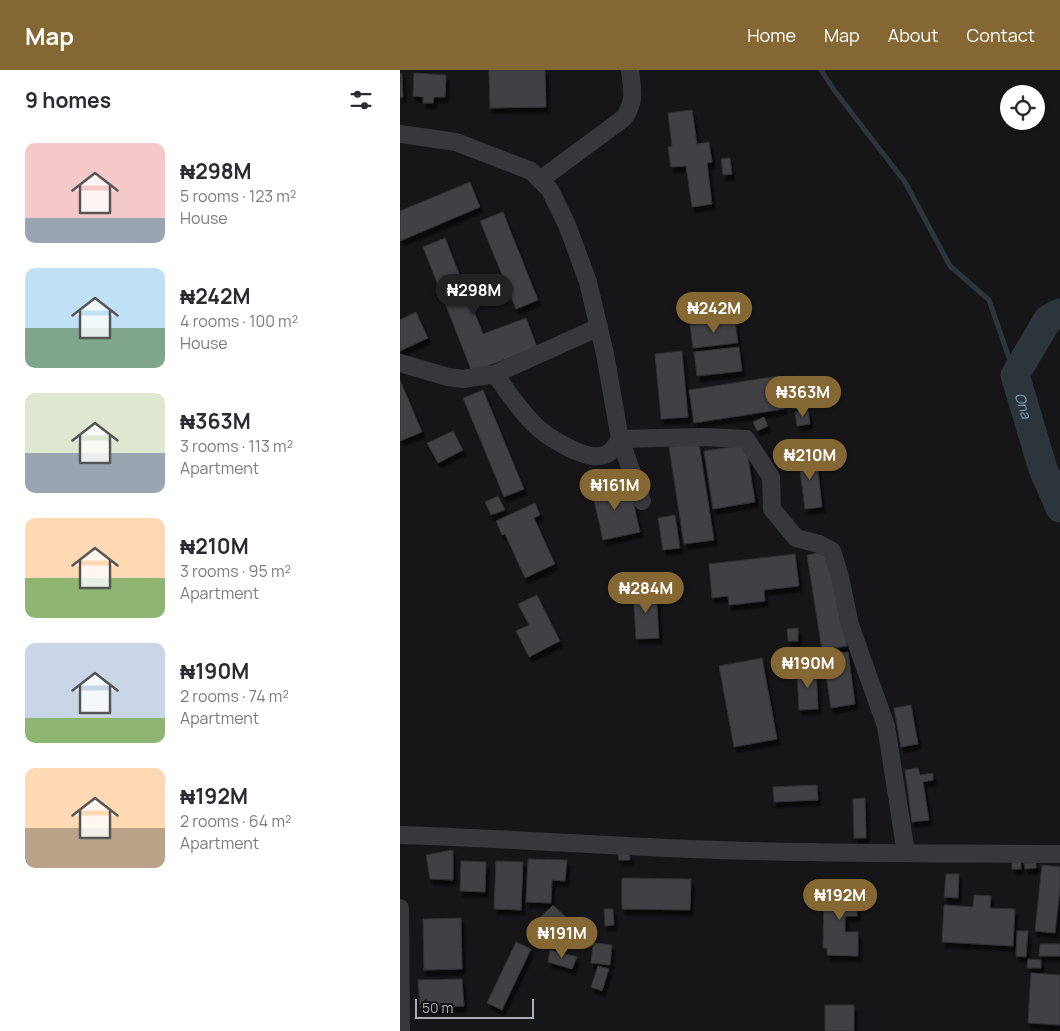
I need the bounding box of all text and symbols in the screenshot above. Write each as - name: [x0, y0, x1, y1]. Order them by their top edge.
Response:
- text: Map: [25, 19, 74, 52]
- text: Home: [747, 23, 796, 47]
- text: Map: [824, 23, 860, 47]
- text: About: [888, 23, 938, 47]
- text: Contact: [966, 23, 1035, 47]
- map controls: [1000, 85, 1045, 130]
- button: locate: [1000, 85, 1045, 130]
- text: 9 homes: [25, 86, 111, 114]
- icon: filters: [347, 86, 375, 114]
- text: ₦298M: [180, 157, 252, 185]
- icon: home: [65, 163, 125, 223]
- text: 5 rooms · 123 m²: [180, 185, 296, 207]
- text: House: [180, 207, 228, 229]
- pin: ₦298M: [439, 274, 509, 316]
- text: ₦298M: [447, 279, 501, 301]
- text: ₦242M: [180, 282, 251, 310]
- icon: home: [65, 288, 125, 348]
- pin: ₦242M: [679, 292, 749, 334]
- text: ₦242M: [687, 297, 741, 319]
- text: 4 rooms · 100 m²: [180, 310, 298, 332]
- text: House: [180, 332, 228, 354]
- pin: ₦363M: [768, 376, 838, 418]
- text: ₦363M: [776, 381, 830, 403]
- water label: Ona: [1011, 390, 1037, 422]
- text: ₦363M: [180, 407, 251, 435]
- icon: home: [65, 413, 125, 473]
- text: 3 rooms · 113 m²: [180, 435, 293, 457]
- pin: ₦210M: [775, 438, 845, 481]
- text: ₦210M: [784, 444, 836, 466]
- text: Apartment: [180, 457, 259, 479]
- pin: ₦161M: [580, 468, 650, 511]
- text: ₦161M: [591, 474, 639, 496]
- text: ₦210M: [180, 532, 249, 560]
- icon: home: [65, 538, 125, 598]
- text: 3 rooms · 95 m²: [180, 560, 291, 582]
- pin: ₦284M: [611, 572, 681, 614]
- text: ₦284M: [619, 577, 673, 599]
- text: Apartment: [180, 582, 259, 604]
- pin: ₦190M: [773, 646, 843, 689]
- text: ₦190M: [782, 652, 834, 674]
- text: ₦190M: [180, 657, 249, 685]
- icon: home: [65, 663, 125, 723]
- text: 2 rooms · 74 m²: [180, 685, 289, 707]
- text: Apartment: [180, 707, 259, 729]
- text: ₦192M: [180, 782, 248, 810]
- icon: home: [65, 788, 125, 848]
- text: 2 rooms · 64 m²: [180, 810, 291, 832]
- text: Apartment: [180, 832, 259, 854]
- pin: ₦192M: [805, 878, 875, 921]
- text: ₦192M: [814, 884, 866, 906]
- pin: ₦191M: [527, 916, 597, 959]
- text: ₦191M: [537, 922, 587, 944]
- scale bar: [415, 996, 534, 1019]
- text: 50 m: [422, 998, 453, 1017]

